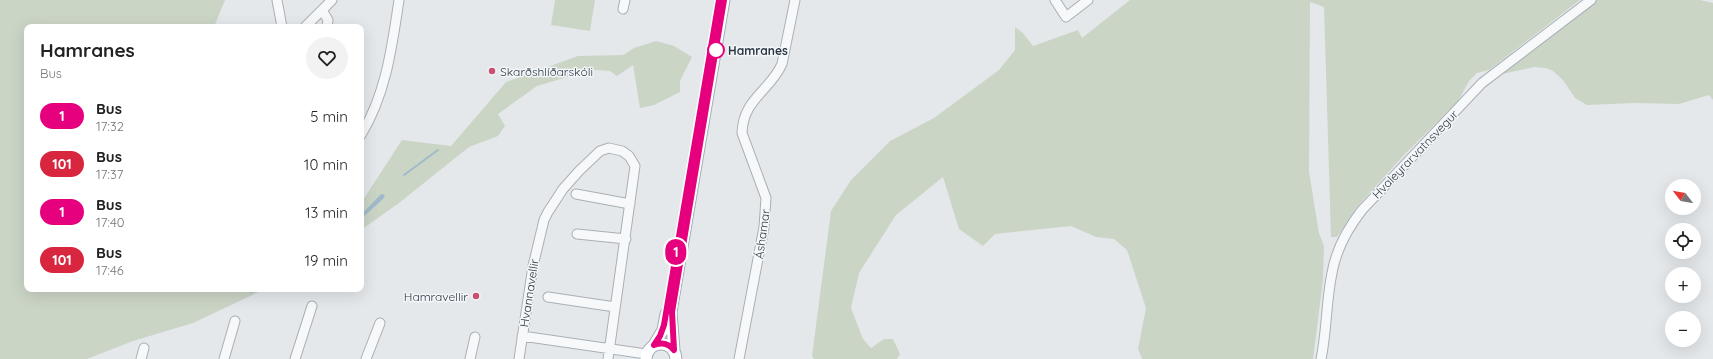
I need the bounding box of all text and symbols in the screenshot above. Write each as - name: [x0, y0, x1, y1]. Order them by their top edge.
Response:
- button: heart: [306, 37, 348, 79]
- text: Hamranes: [40, 38, 135, 62]
- marker: Hamranes: [707, 41, 725, 59]
- place label: Hamranes: [728, 43, 788, 58]
- place label: Skarðshlíðarskóli: [500, 64, 593, 79]
- text: Bus: [40, 65, 62, 81]
- marker: Skarðshlíðarskóli: [487, 66, 497, 76]
- text: Bus: [96, 99, 122, 118]
- street label: Hvaleyrarvatnsvegur: [1369, 106, 1461, 201]
- text: 1: [59, 107, 65, 125]
- text: 5 min: [310, 107, 348, 126]
- text: 17:32: [96, 118, 124, 134]
- text: Bus: [96, 147, 122, 166]
- text: 101: [52, 155, 72, 173]
- text: 10 min: [304, 155, 348, 174]
- text: 17:37: [96, 166, 123, 182]
- north arrow: [1665, 179, 1701, 215]
- map controls: [1665, 179, 1701, 347]
- text: Bus: [96, 195, 122, 214]
- text: 1: [59, 203, 65, 221]
- text: 13 min: [305, 203, 348, 222]
- street label: Áshamar: [751, 208, 773, 260]
- text: 17:40: [96, 214, 125, 230]
- button: locate: [1665, 223, 1701, 259]
- line badge: 1: [663, 239, 689, 265]
- text: Bus: [96, 243, 122, 262]
- text: 1: [673, 243, 679, 261]
- text: 101: [52, 251, 72, 269]
- text: 19 min: [304, 251, 348, 270]
- street label: Hvannavellir: [516, 257, 542, 328]
- text: 17:46: [96, 262, 124, 278]
- button: +: [1665, 267, 1701, 303]
- place label: Hamravellir: [404, 289, 468, 304]
- marker: Hamravellir: [471, 291, 481, 301]
- button: −: [1665, 311, 1701, 347]

